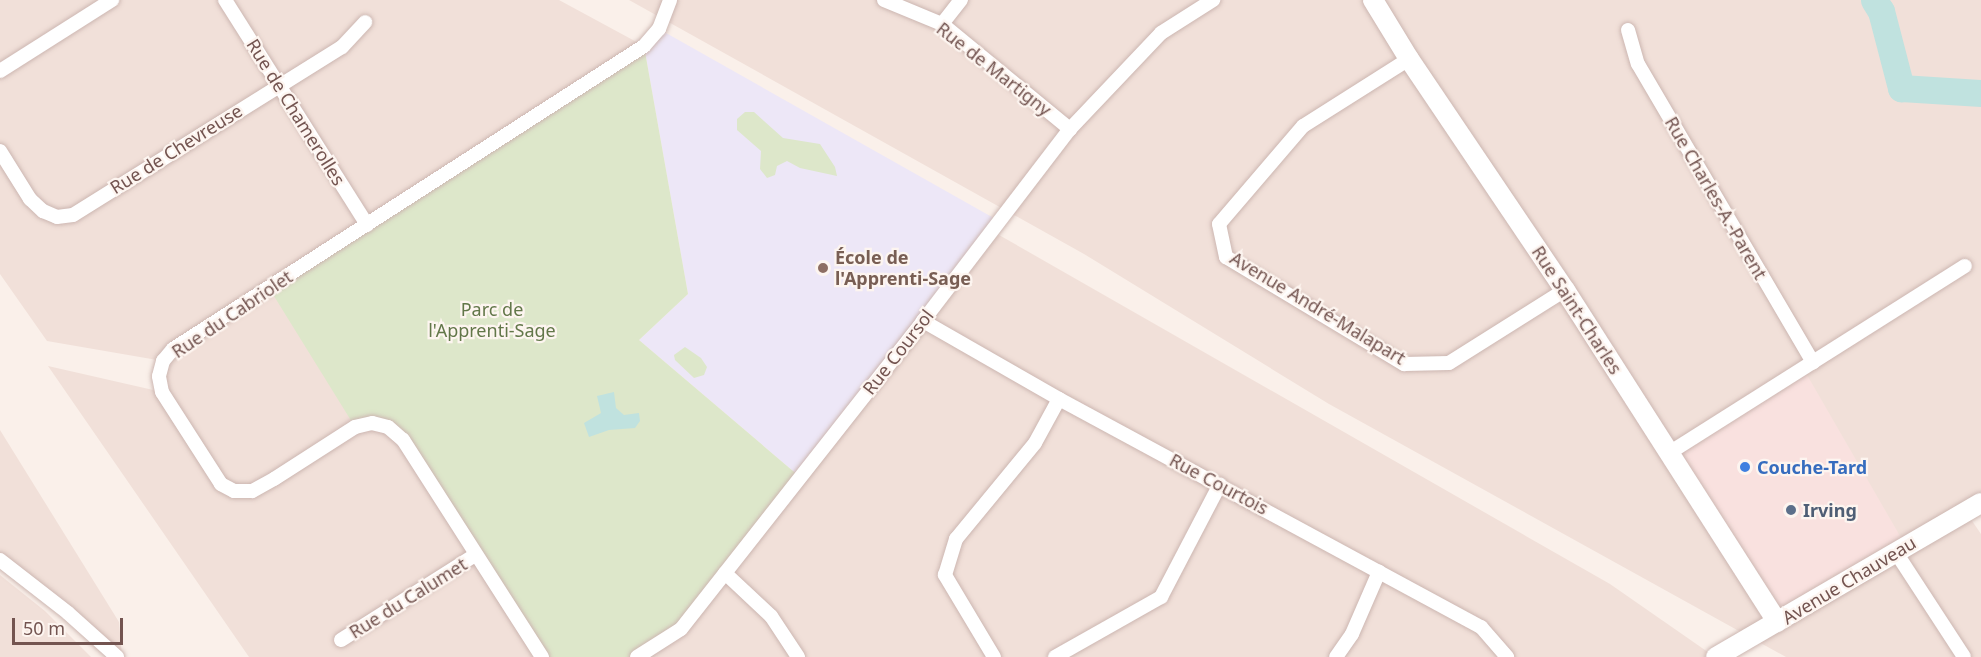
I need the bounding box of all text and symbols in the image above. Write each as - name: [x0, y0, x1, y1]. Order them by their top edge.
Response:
- street label: Rue de Martigny: [932, 18, 1056, 120]
- street label: Rue de Chamerolles: [242, 35, 350, 189]
- street label: Rue de Chevreuse: [106, 100, 246, 198]
- street label: Rue Charles-A.-Parent: [1661, 113, 1771, 283]
- street label: Rue Saint-Charles: [1527, 242, 1627, 378]
- place label: École de l'Apprenti-Sage: [835, 247, 971, 290]
- street label: Avenue André-Malapart: [1226, 247, 1410, 369]
- marker: École de l'Apprenti-Sage: [816, 261, 830, 275]
- street label: Rue du Cabriolet: [168, 266, 296, 362]
- park label: Parc de l'Apprenti-Sage: [428, 299, 556, 342]
- street label: Rue Coursol: [858, 305, 938, 399]
- street label: Rue Courtois: [1166, 449, 1272, 519]
- place label: Couche-Tard: [1757, 456, 1867, 478]
- marker: Couche-Tard: [1738, 460, 1752, 474]
- place label: Irving: [1803, 499, 1857, 521]
- marker: Irving: [1784, 503, 1798, 517]
- street label: Avenue Chauveau: [1778, 532, 1920, 628]
- street label: Rue du Calumet: [345, 553, 471, 643]
- scale bar: [15, 606, 126, 644]
- text: 50 m: [23, 616, 65, 640]

